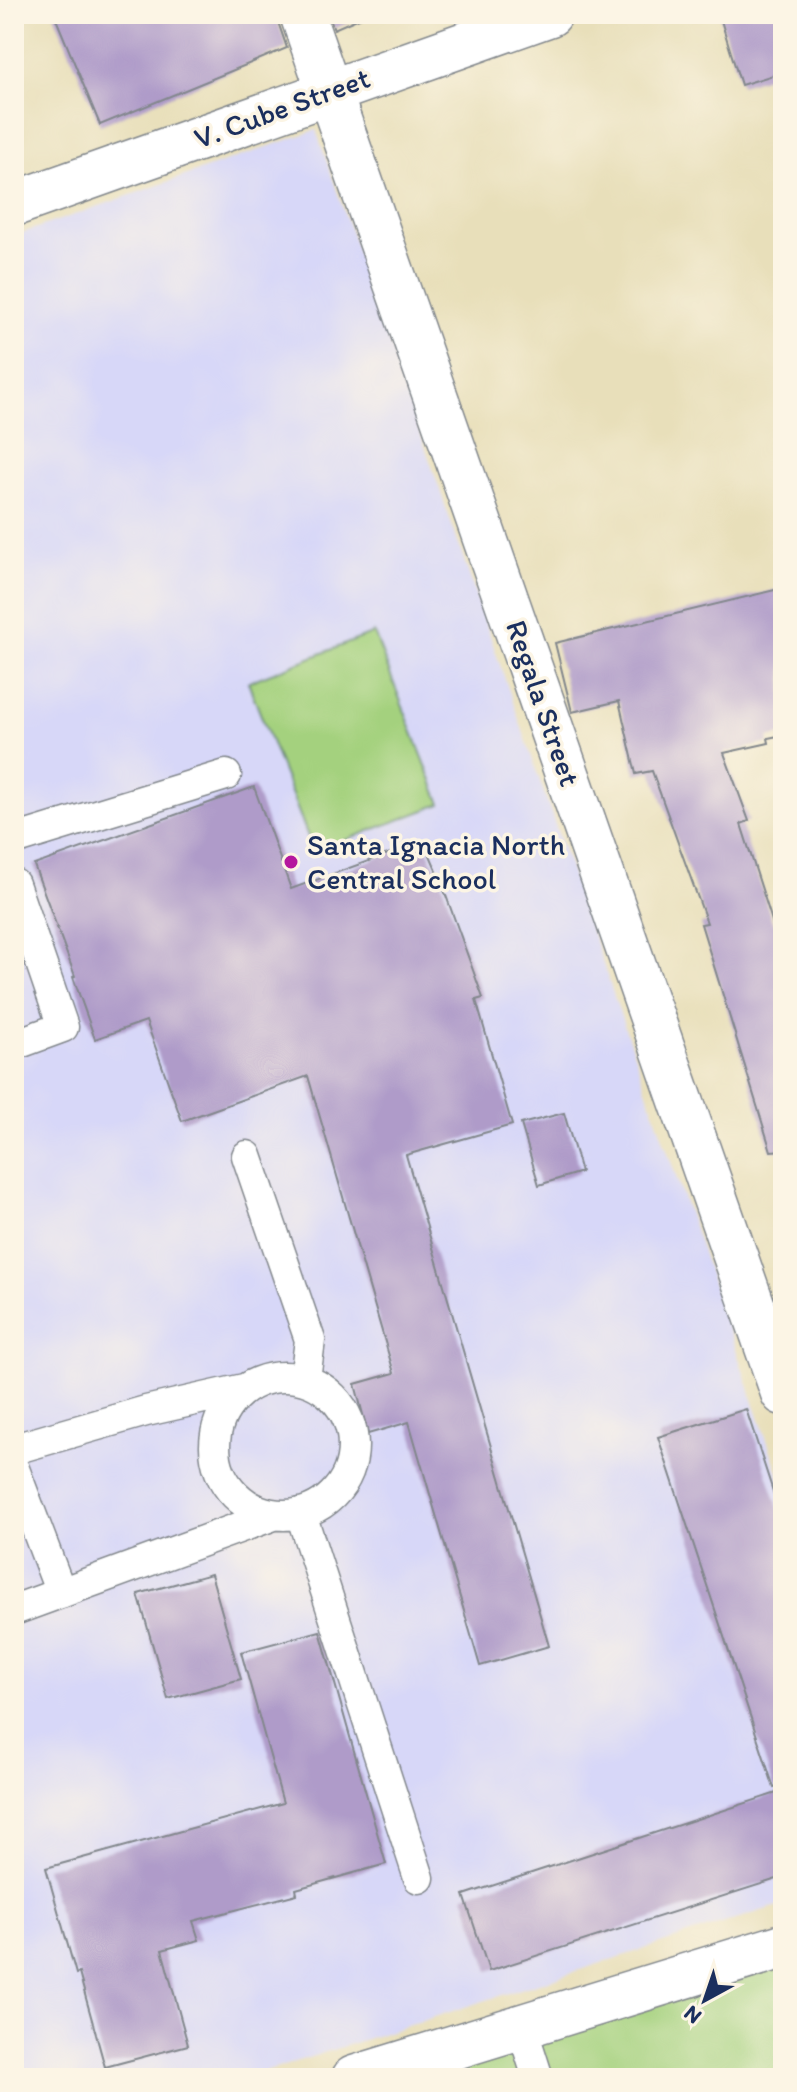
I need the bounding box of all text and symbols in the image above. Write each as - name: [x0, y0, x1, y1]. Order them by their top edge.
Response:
- street label: V. Cube Street: [189, 59, 375, 156]
- street label: Regala Street: [498, 615, 589, 791]
- place label: Santa Ignacia North Central School: [307, 826, 565, 897]
- marker: Santa Ignacia North Central School: [282, 853, 300, 871]
- north arrow: [665, 1960, 745, 2040]
- text: N: [678, 2000, 707, 2030]

